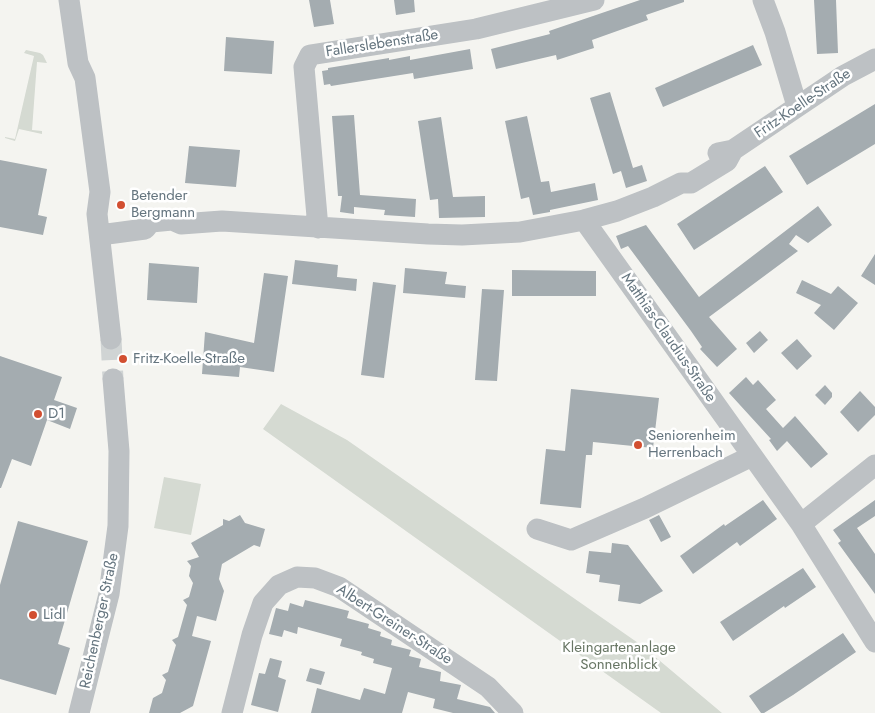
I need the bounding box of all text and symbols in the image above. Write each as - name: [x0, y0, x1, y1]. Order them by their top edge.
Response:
- street label: Fallerslebenstraße: [324, 26, 440, 62]
- street label: Fritz-Koelle-Straße: [752, 65, 854, 143]
- place label: Betender Bergmann: [131, 187, 195, 222]
- marker: Betender Bergmann: [115, 199, 127, 211]
- street label: Matthias-Claudius-Straße: [617, 270, 719, 406]
- place label: Fritz-Koelle-Straße: [133, 350, 245, 368]
- marker: Fritz-Koelle-Straße: [117, 353, 129, 365]
- place label: D1: [48, 405, 65, 423]
- marker: D1: [32, 408, 44, 420]
- place label: Seniorenheim Herrenbach: [648, 427, 736, 462]
- marker: Seniorenheim Herrenbach: [632, 439, 644, 451]
- street label: Reichenberger Straße: [77, 552, 123, 690]
- street label: Albert-Greiner-Straße: [333, 581, 455, 669]
- place label: Lidl: [43, 606, 66, 624]
- marker: Lidl: [27, 609, 39, 621]
- park label: Kleingartenanlage Sonnenblick: [562, 639, 676, 674]

